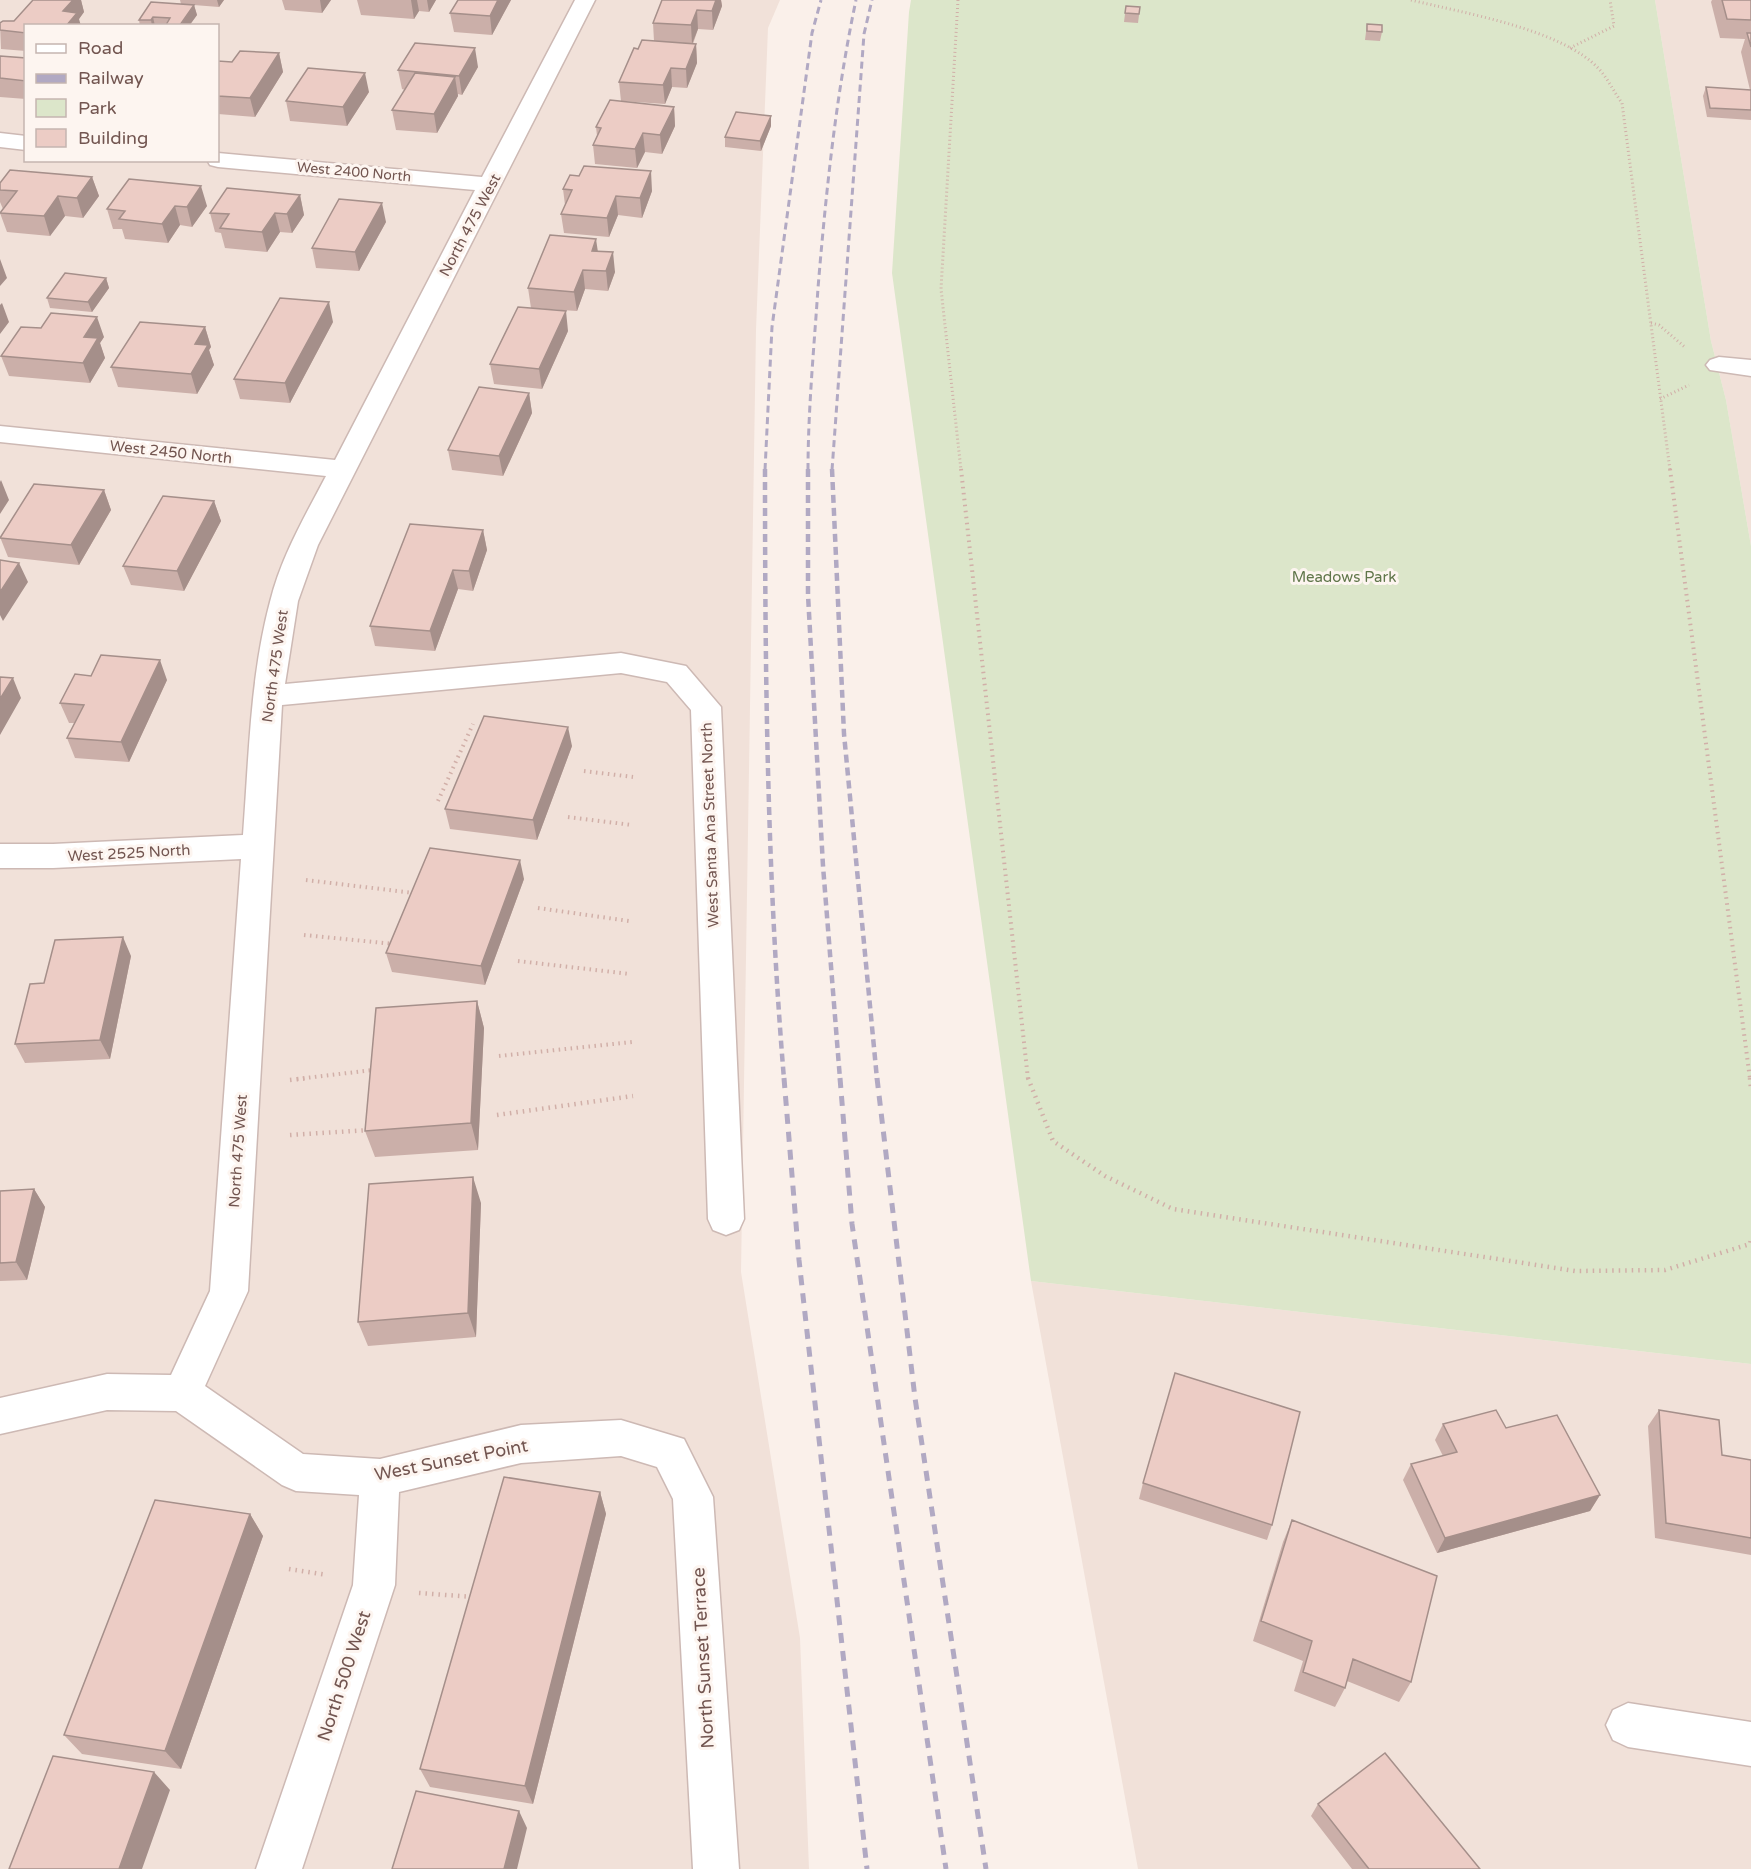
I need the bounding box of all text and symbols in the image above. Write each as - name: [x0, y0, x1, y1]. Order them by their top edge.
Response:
- legend: [24, 24, 219, 162]
- text: Road: [78, 37, 123, 59]
- text: Railway: [78, 67, 144, 89]
- text: Park: [78, 97, 117, 119]
- text: Building: [78, 127, 148, 149]
- street label: West 2400 North: [296, 159, 412, 185]
- street label: North 475 West: [435, 170, 505, 279]
- street label: West 2450 North: [109, 437, 233, 467]
- park label: Meadows Park: [1292, 568, 1396, 586]
- street label: North 475 West: [258, 608, 292, 723]
- street label: West Santa Ana Street North: [697, 722, 723, 928]
- street label: West 2525 North: [67, 841, 191, 865]
- street label: North 475 West: [225, 1094, 251, 1208]
- street label: West Sunset Point: [372, 1434, 530, 1486]
- street label: North Sunset Terrace: [687, 1567, 719, 1749]
- street label: North 500 West: [312, 1608, 376, 1744]

